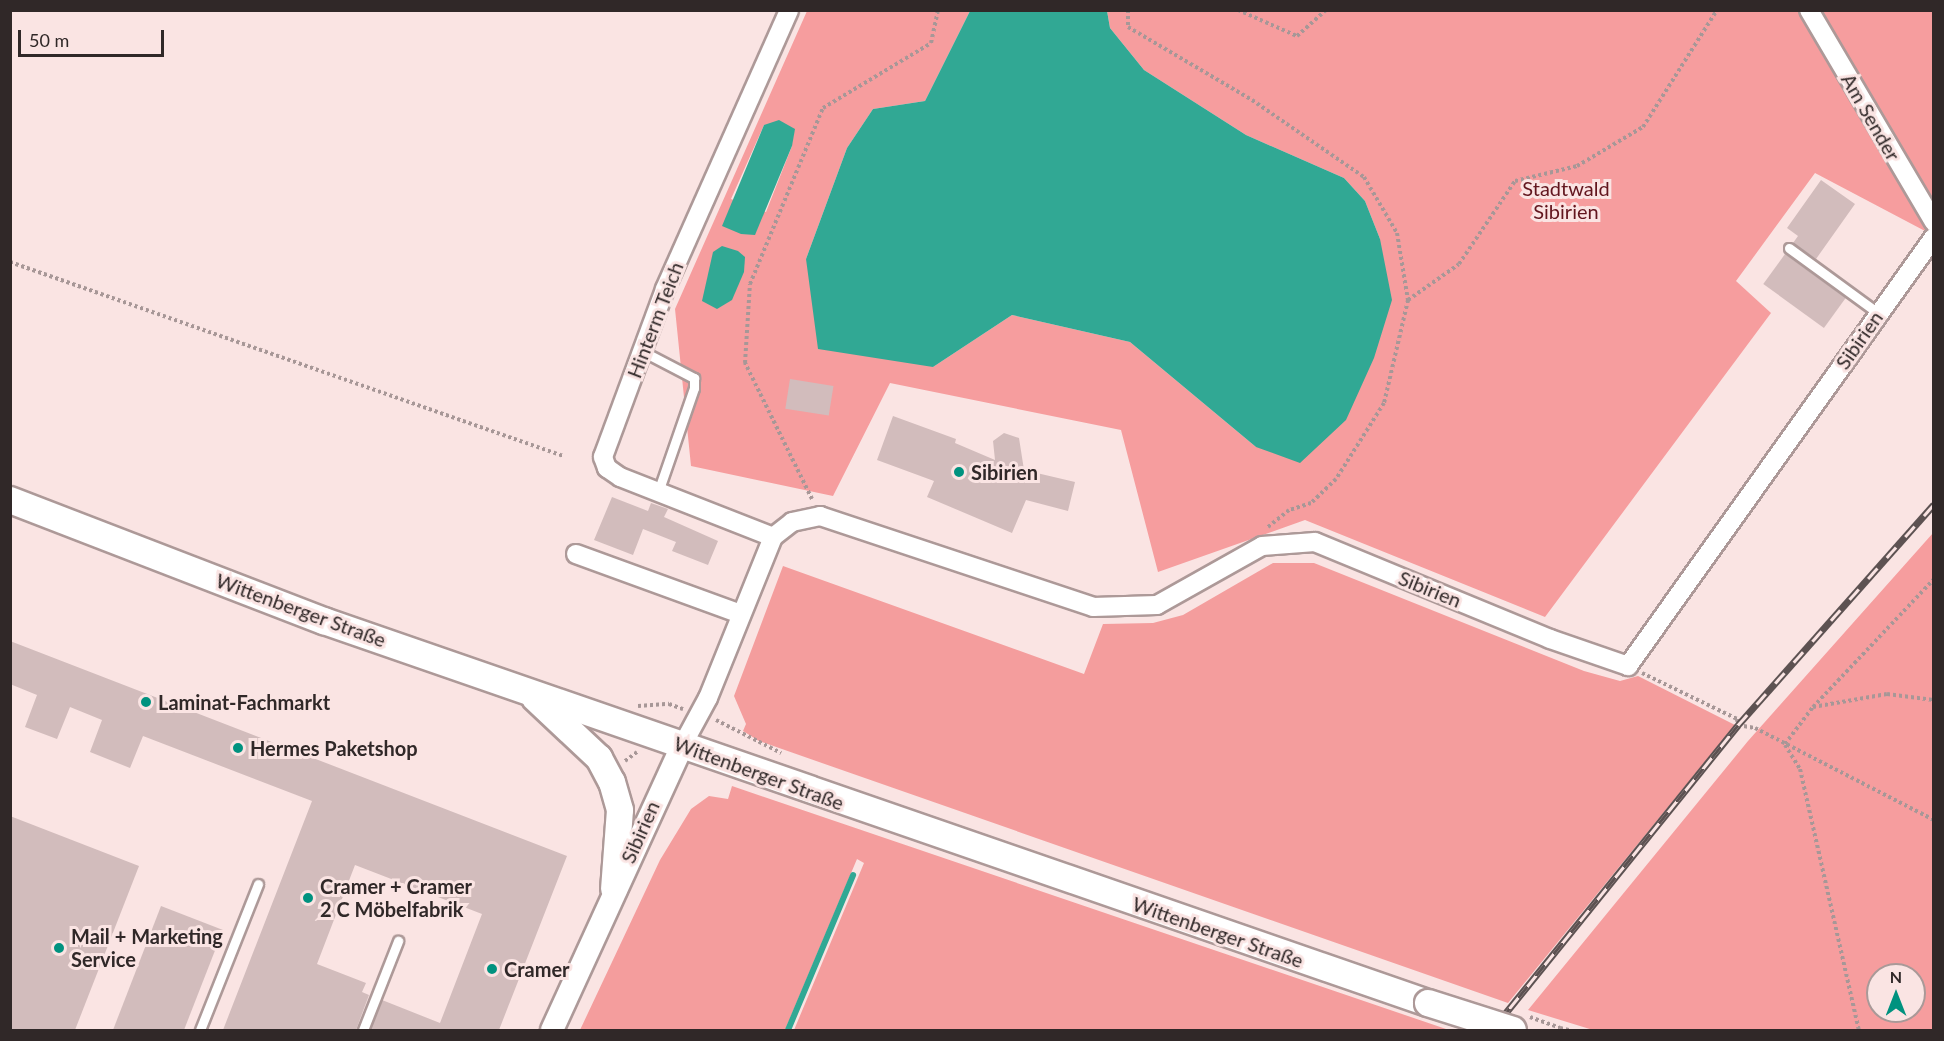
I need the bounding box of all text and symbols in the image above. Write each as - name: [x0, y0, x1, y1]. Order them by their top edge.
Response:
- scale bar: [21, 18, 166, 56]
- text: 50 m: [29, 29, 69, 51]
- street label: Am Sender: [1836, 69, 1906, 165]
- park label: Stadtwald Sibirien: [1522, 177, 1610, 224]
- street label: Hinterm Teich: [622, 258, 688, 382]
- street label: Sibirien: [1830, 306, 1888, 374]
- place label: Sibirien: [971, 460, 1038, 484]
- marker: Sibirien: [952, 465, 966, 479]
- street label: Sibirien: [1395, 566, 1465, 612]
- street label: Wittenberger Straße: [213, 568, 389, 652]
- place label: Laminat-Fachmarkt: [158, 690, 330, 714]
- marker: Laminat-Fachmarkt: [139, 695, 153, 709]
- street label: Wittenberger Straße: [671, 731, 847, 815]
- place label: Hermes Paketshop: [250, 736, 418, 760]
- marker: Hermes Paketshop: [231, 741, 245, 755]
- street label: Sibirien: [616, 797, 664, 867]
- place label: Cramer + Cramer 2 C Möbelfabrik: [320, 874, 472, 921]
- marker: Cramer + Cramer 2 C Möbelfabrik: [301, 891, 315, 905]
- street label: Wittenberger Straße: [1129, 891, 1307, 973]
- place label: Mail + Marketing Service: [71, 924, 223, 971]
- marker: Mail + Marketing Service: [52, 941, 66, 955]
- place label: Cramer: [504, 957, 570, 981]
- marker: Cramer: [485, 962, 499, 976]
- north arrow: [1866, 963, 1926, 1023]
- text: N: [1890, 967, 1902, 986]

